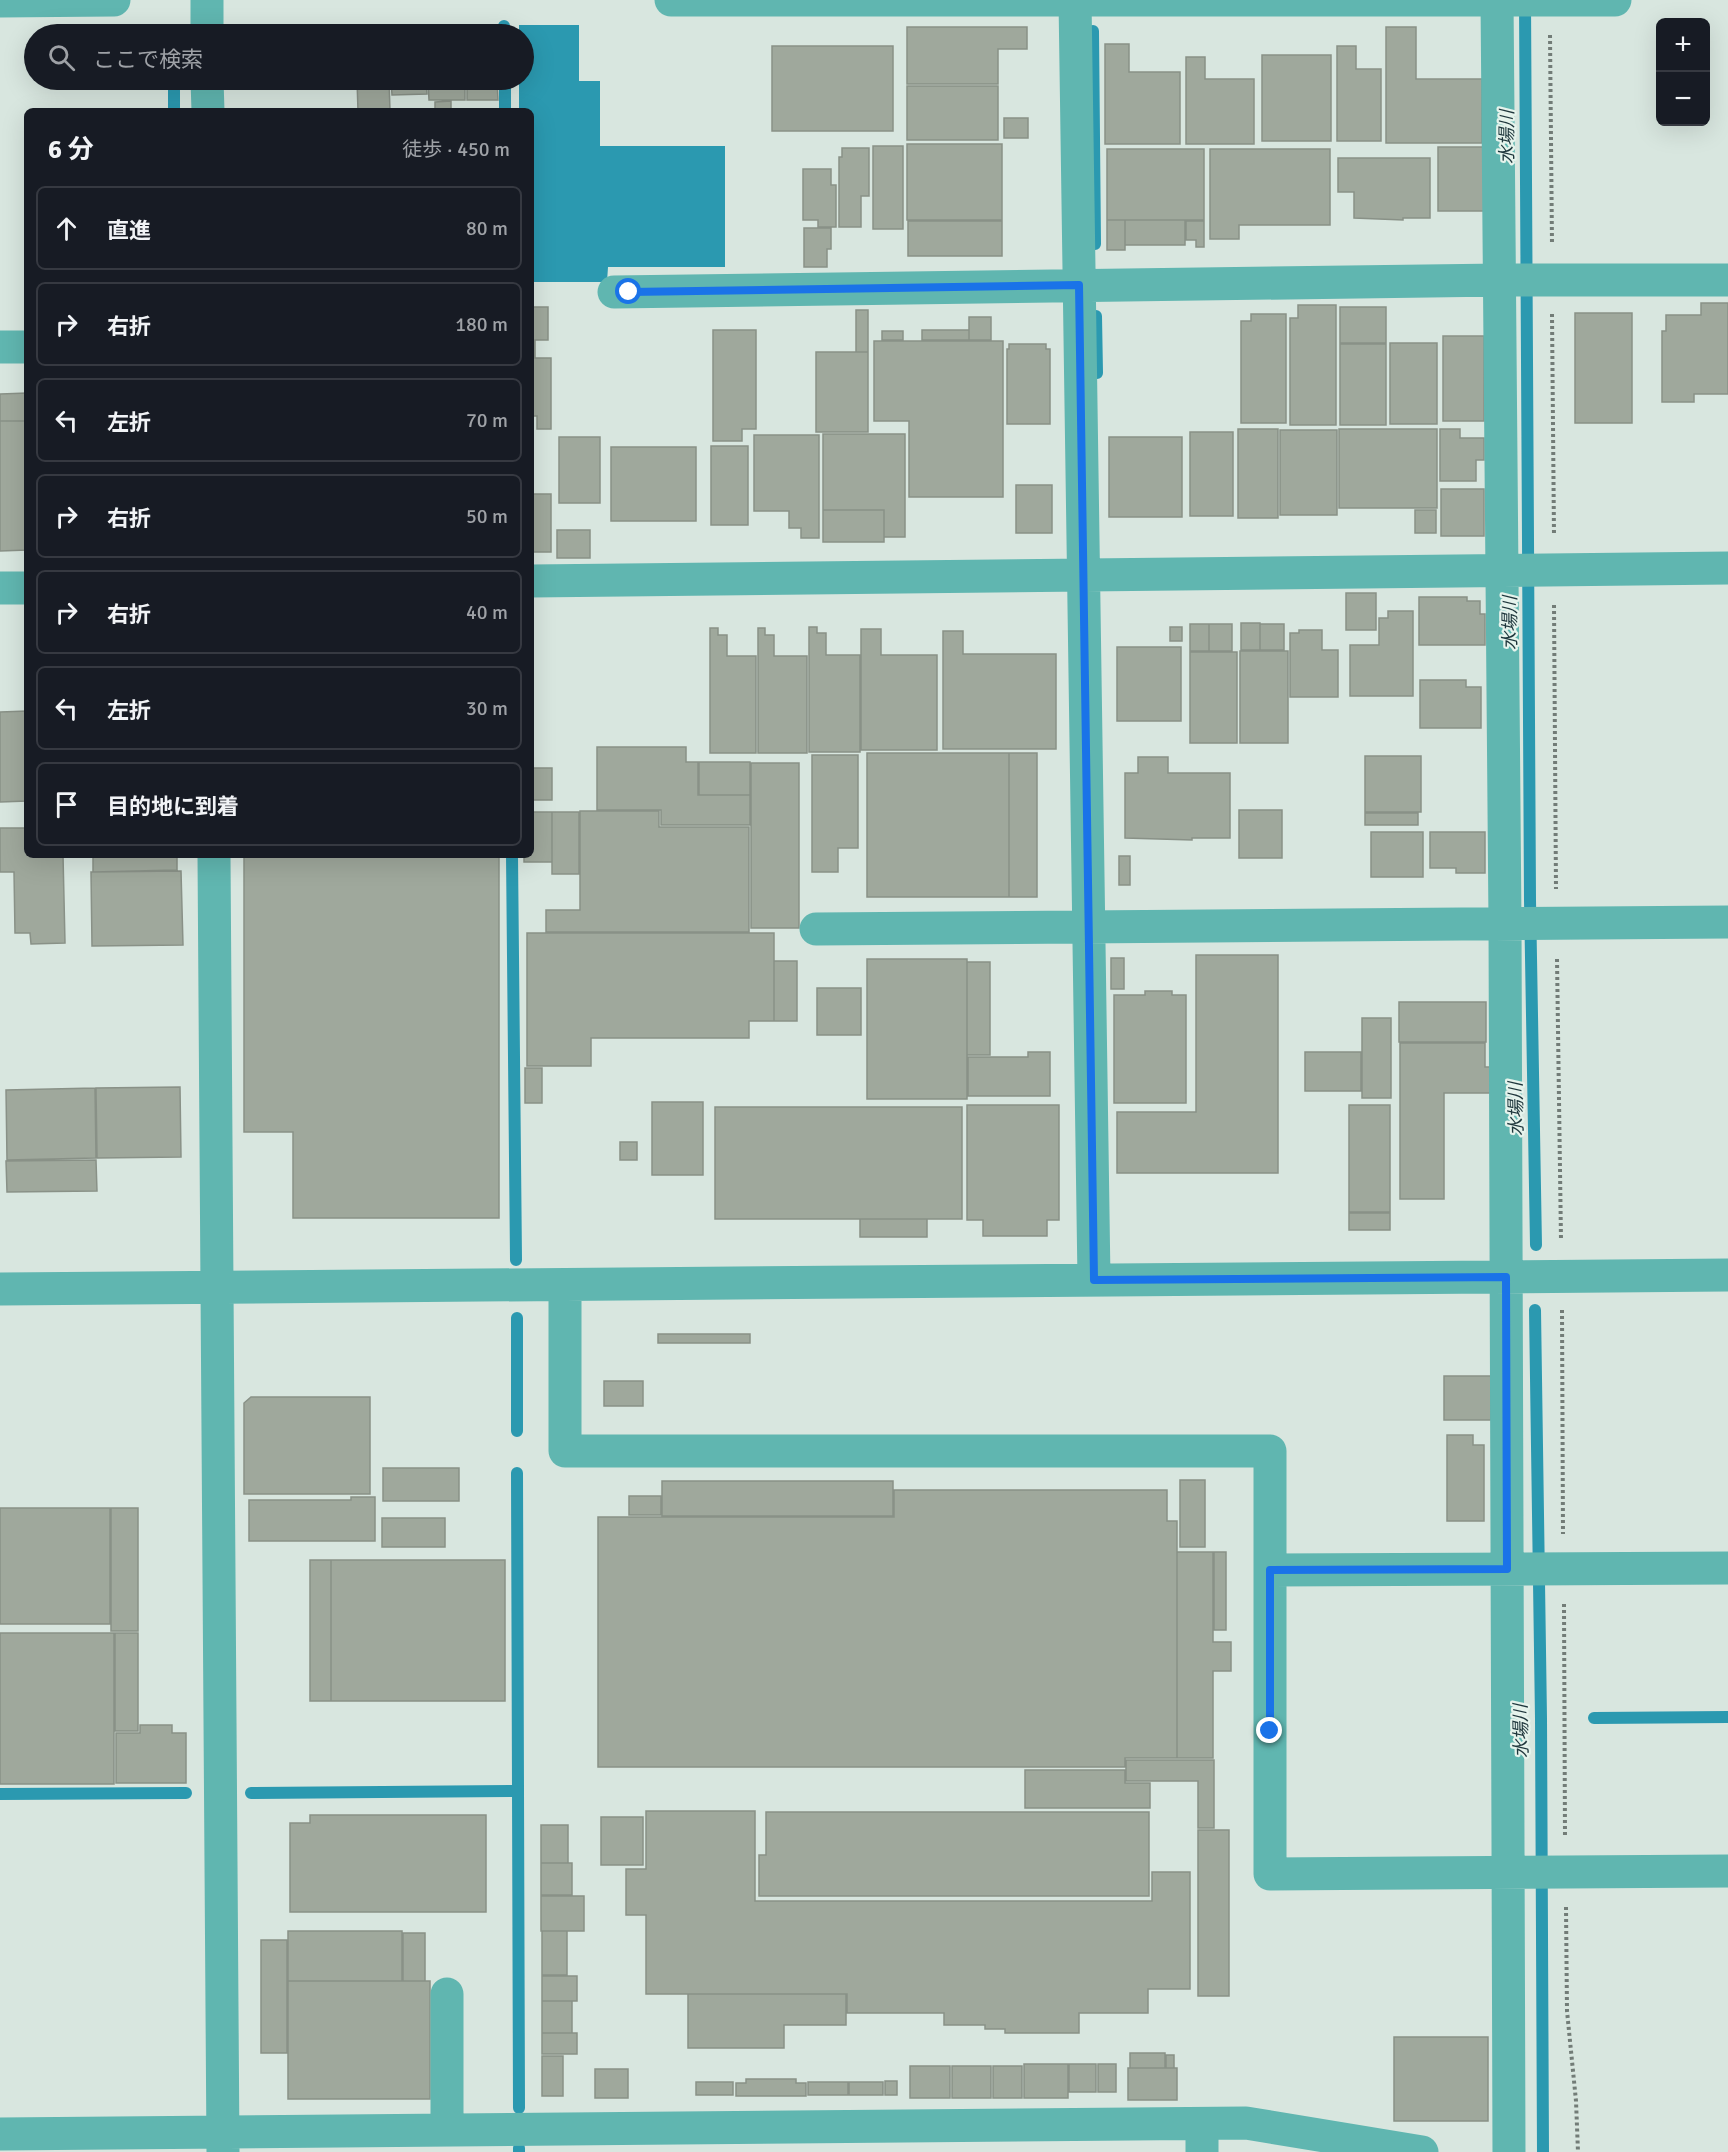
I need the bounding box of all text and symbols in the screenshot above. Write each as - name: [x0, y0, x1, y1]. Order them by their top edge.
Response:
- map controls: [1656, 18, 1710, 126]
- button: +: [1656, 18, 1710, 72]
- search box: [24, 24, 534, 90]
- icon: search: [45, 41, 78, 74]
- text: ここで検索: [93, 46, 203, 73]
- button: −: [1656, 72, 1710, 126]
- water label: 水場川: [1496, 108, 1518, 164]
- text: 6 分: [48, 134, 94, 166]
- text: 徒歩 · 450 m: [402, 137, 510, 162]
- icon: ahead: [50, 212, 83, 245]
- text: 80 m: [466, 216, 508, 241]
- text: 直進: [107, 217, 151, 244]
- route start: [615, 278, 641, 304]
- icon: right: [50, 308, 83, 341]
- text: 180 m: [455, 312, 508, 337]
- text: 右折: [107, 313, 151, 340]
- icon: left: [50, 404, 83, 437]
- text: 70 m: [466, 408, 508, 433]
- text: 左折: [107, 409, 151, 436]
- icon: right: [50, 500, 83, 533]
- text: 50 m: [466, 504, 508, 529]
- text: 右折: [107, 505, 151, 532]
- water label: 水場川: [1499, 594, 1521, 650]
- icon: right: [50, 596, 83, 629]
- text: 40 m: [466, 600, 508, 625]
- text: 右折: [107, 601, 151, 628]
- icon: left: [50, 692, 83, 725]
- text: 30 m: [466, 696, 508, 721]
- text: 左折: [107, 697, 151, 724]
- icon: arrive: [50, 788, 83, 821]
- text: 目的地に到着: [107, 793, 239, 820]
- water label: 水場川: [1504, 1080, 1527, 1136]
- water label: 水場川: [1509, 1702, 1532, 1758]
- route end: [1256, 1717, 1282, 1743]

